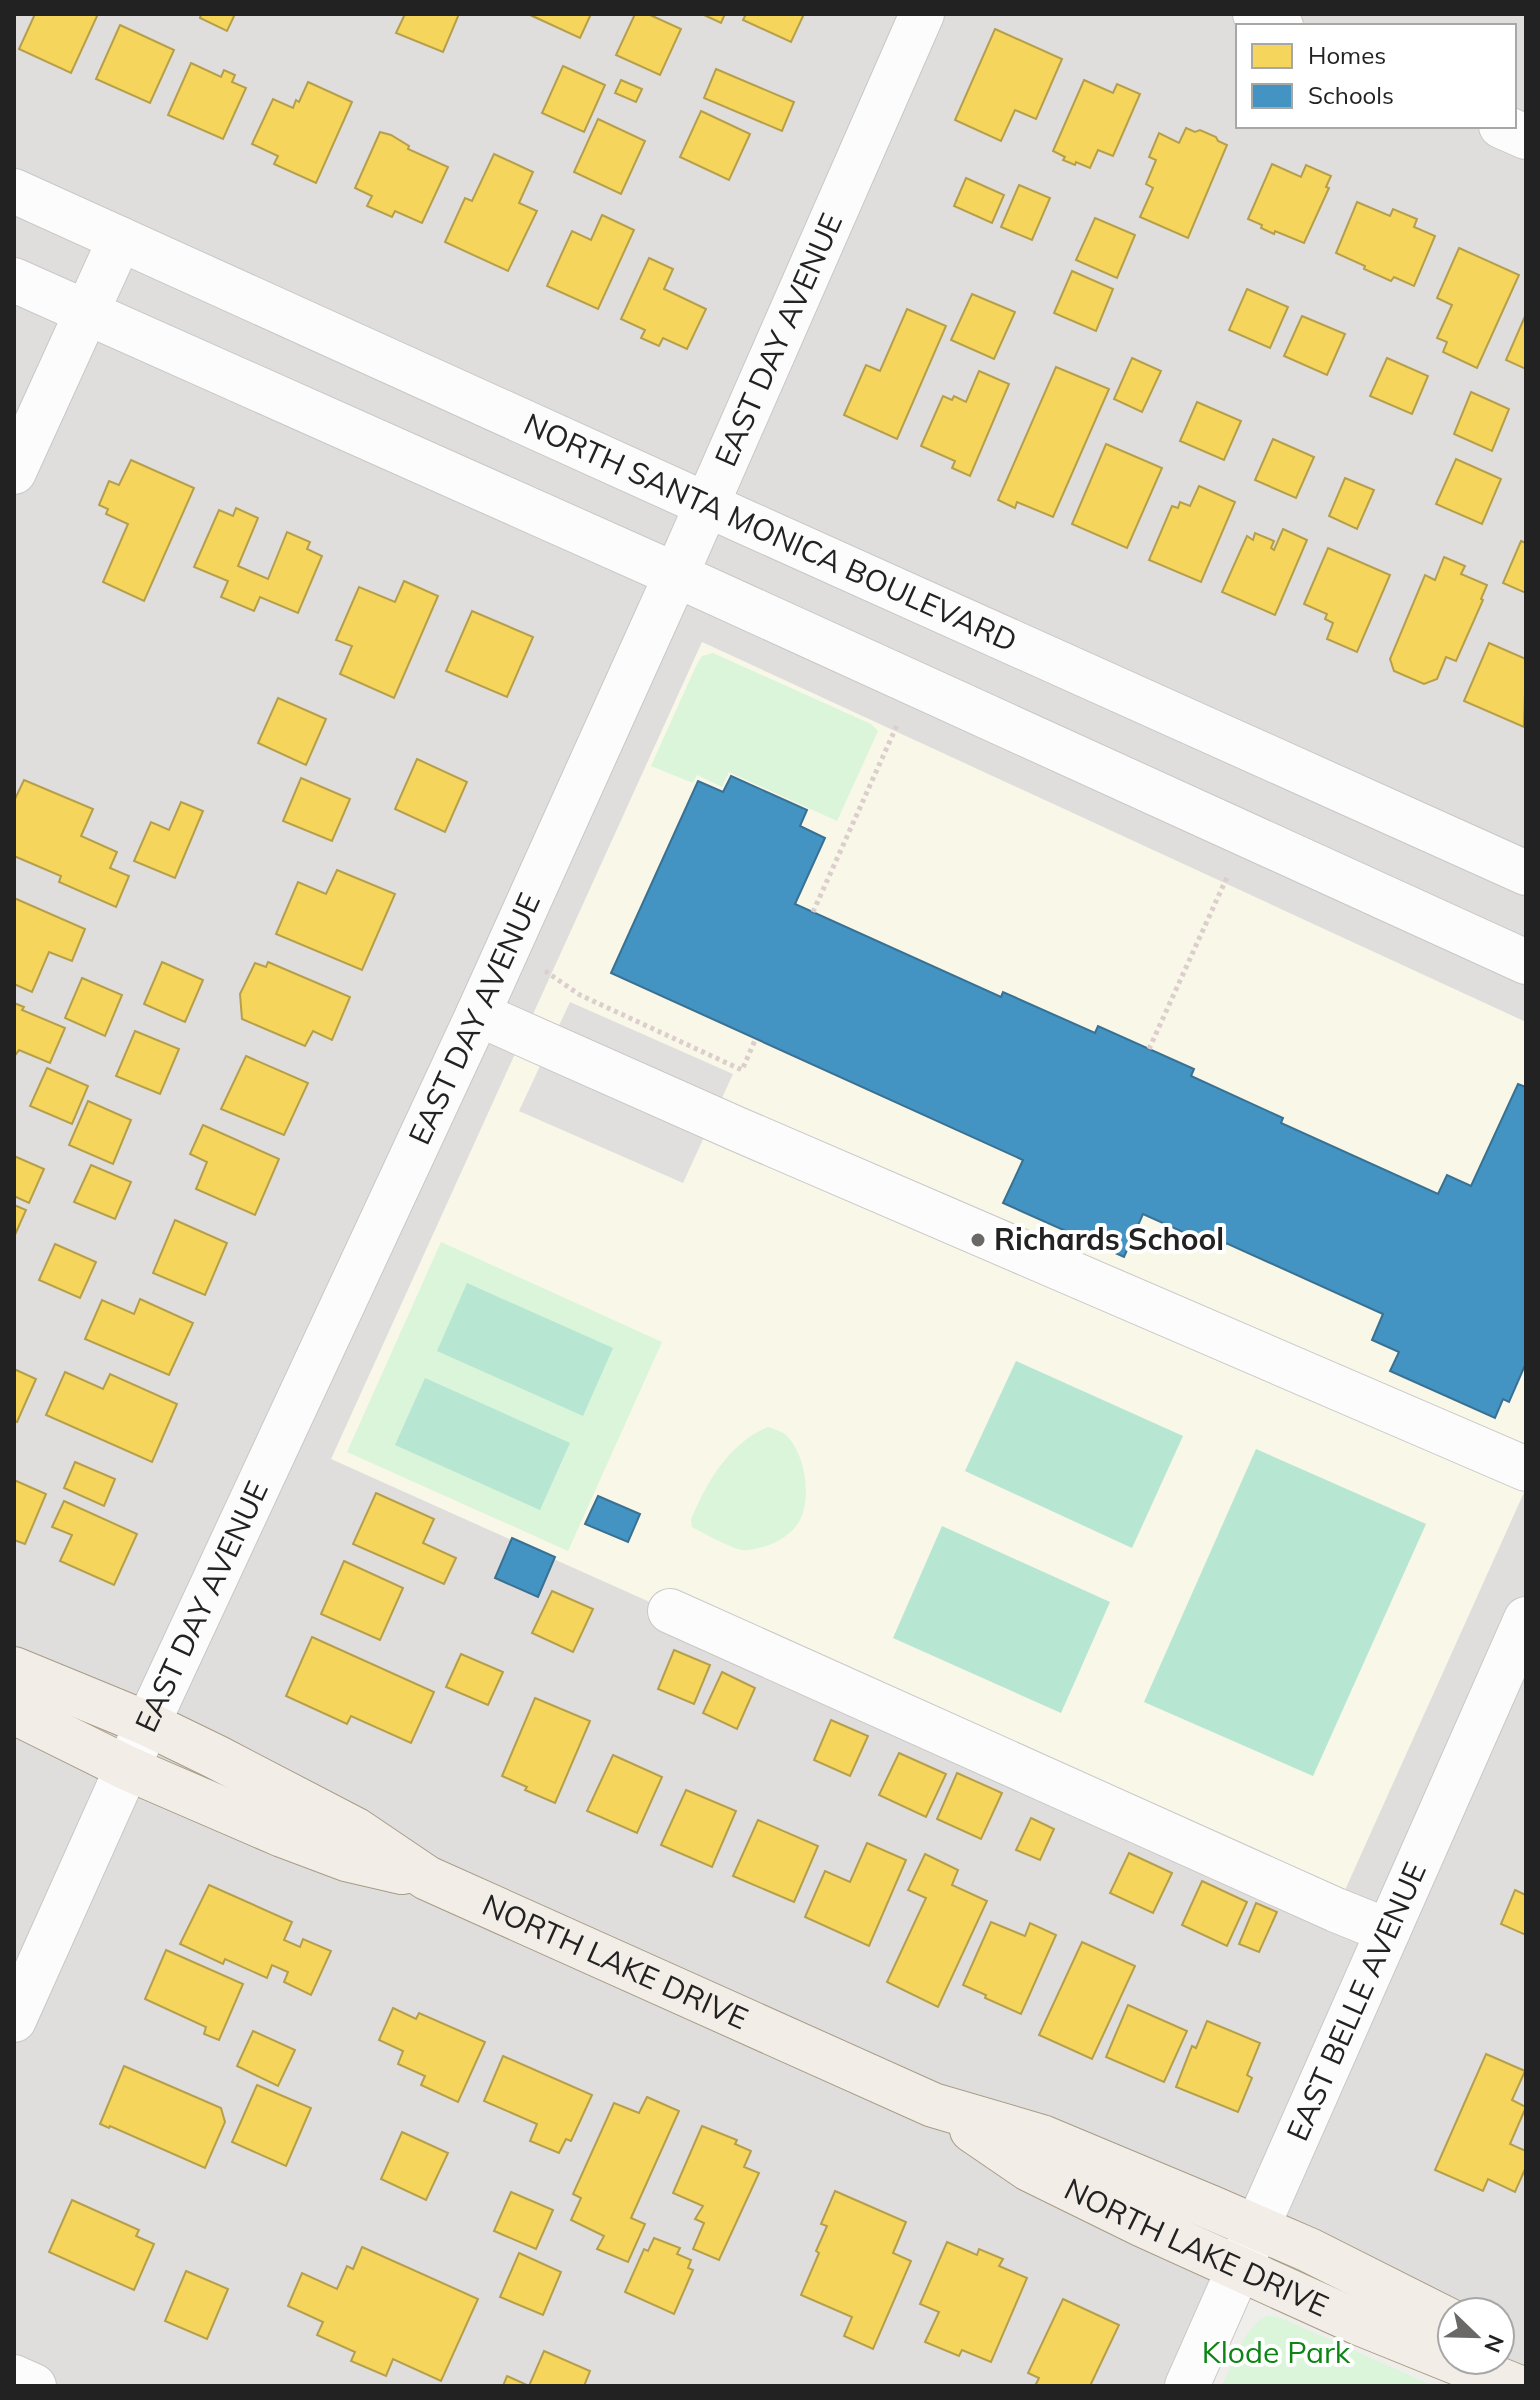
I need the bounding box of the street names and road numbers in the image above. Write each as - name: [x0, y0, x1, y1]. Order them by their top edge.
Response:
- street label: EAST DAY AVENUE: [706, 207, 850, 472]
- street label: NORTH SANTA MONICA BOULEVARD: [518, 405, 1023, 660]
- street label: EAST DAY AVENUE: [400, 887, 548, 1150]
- street label: EAST DAY AVENUE: [126, 1475, 276, 1738]
- street label: EAST BELLE AVENUE: [1278, 1856, 1434, 2147]
- street label: NORTH LAKE DRIVE: [477, 1885, 754, 2037]
- street label: NORTH LAKE DRIVE: [1058, 2169, 1335, 2325]

